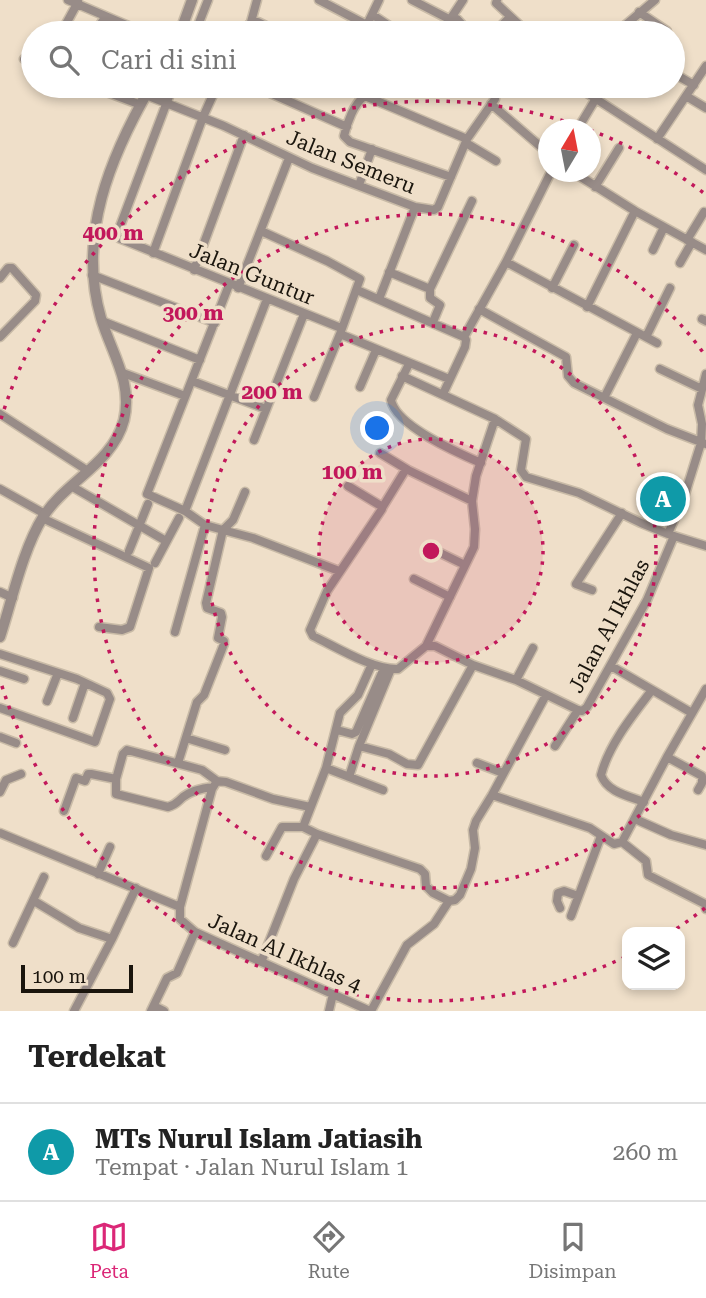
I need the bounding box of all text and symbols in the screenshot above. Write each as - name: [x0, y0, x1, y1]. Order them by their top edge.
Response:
- search box: [21, 21, 685, 98]
- icon: search: [45, 41, 83, 79]
- text: Cari di sini: [101, 45, 237, 75]
- north arrow: [538, 119, 601, 182]
- street label: Jalan Semeru: [283, 125, 419, 199]
- text: 400 m: [83, 221, 143, 245]
- street label: Jalan Guntur: [186, 238, 318, 310]
- text: 300 m: [163, 301, 223, 325]
- text: 200 m: [242, 380, 302, 404]
- your location: [360, 411, 394, 445]
- text: 100 m: [322, 460, 382, 484]
- pin: A: [640, 473, 686, 525]
- centre of rings: [419, 539, 443, 563]
- street label: Jalan Al Ikhlas: [564, 555, 654, 697]
- street label: Jalan Al Ikhlas 4: [205, 908, 365, 998]
- map controls: [622, 927, 685, 990]
- button: layers: [622, 927, 685, 990]
- scale bar: [21, 962, 133, 994]
- text: 100 m: [32, 965, 86, 988]
- text: Terdekat: [28, 1039, 166, 1074]
- text: MTs Nurul Islam Jatiasih: [95, 1124, 422, 1154]
- text: A: [43, 1139, 59, 1166]
- text: 260 m: [613, 1139, 678, 1166]
- text: Tempat · Jalan Nurul Islam 1: [95, 1154, 409, 1181]
- tab: Peta: [89, 1218, 129, 1283]
- tab: Rute: [308, 1218, 350, 1283]
- tab: Disimpan: [529, 1218, 617, 1283]

